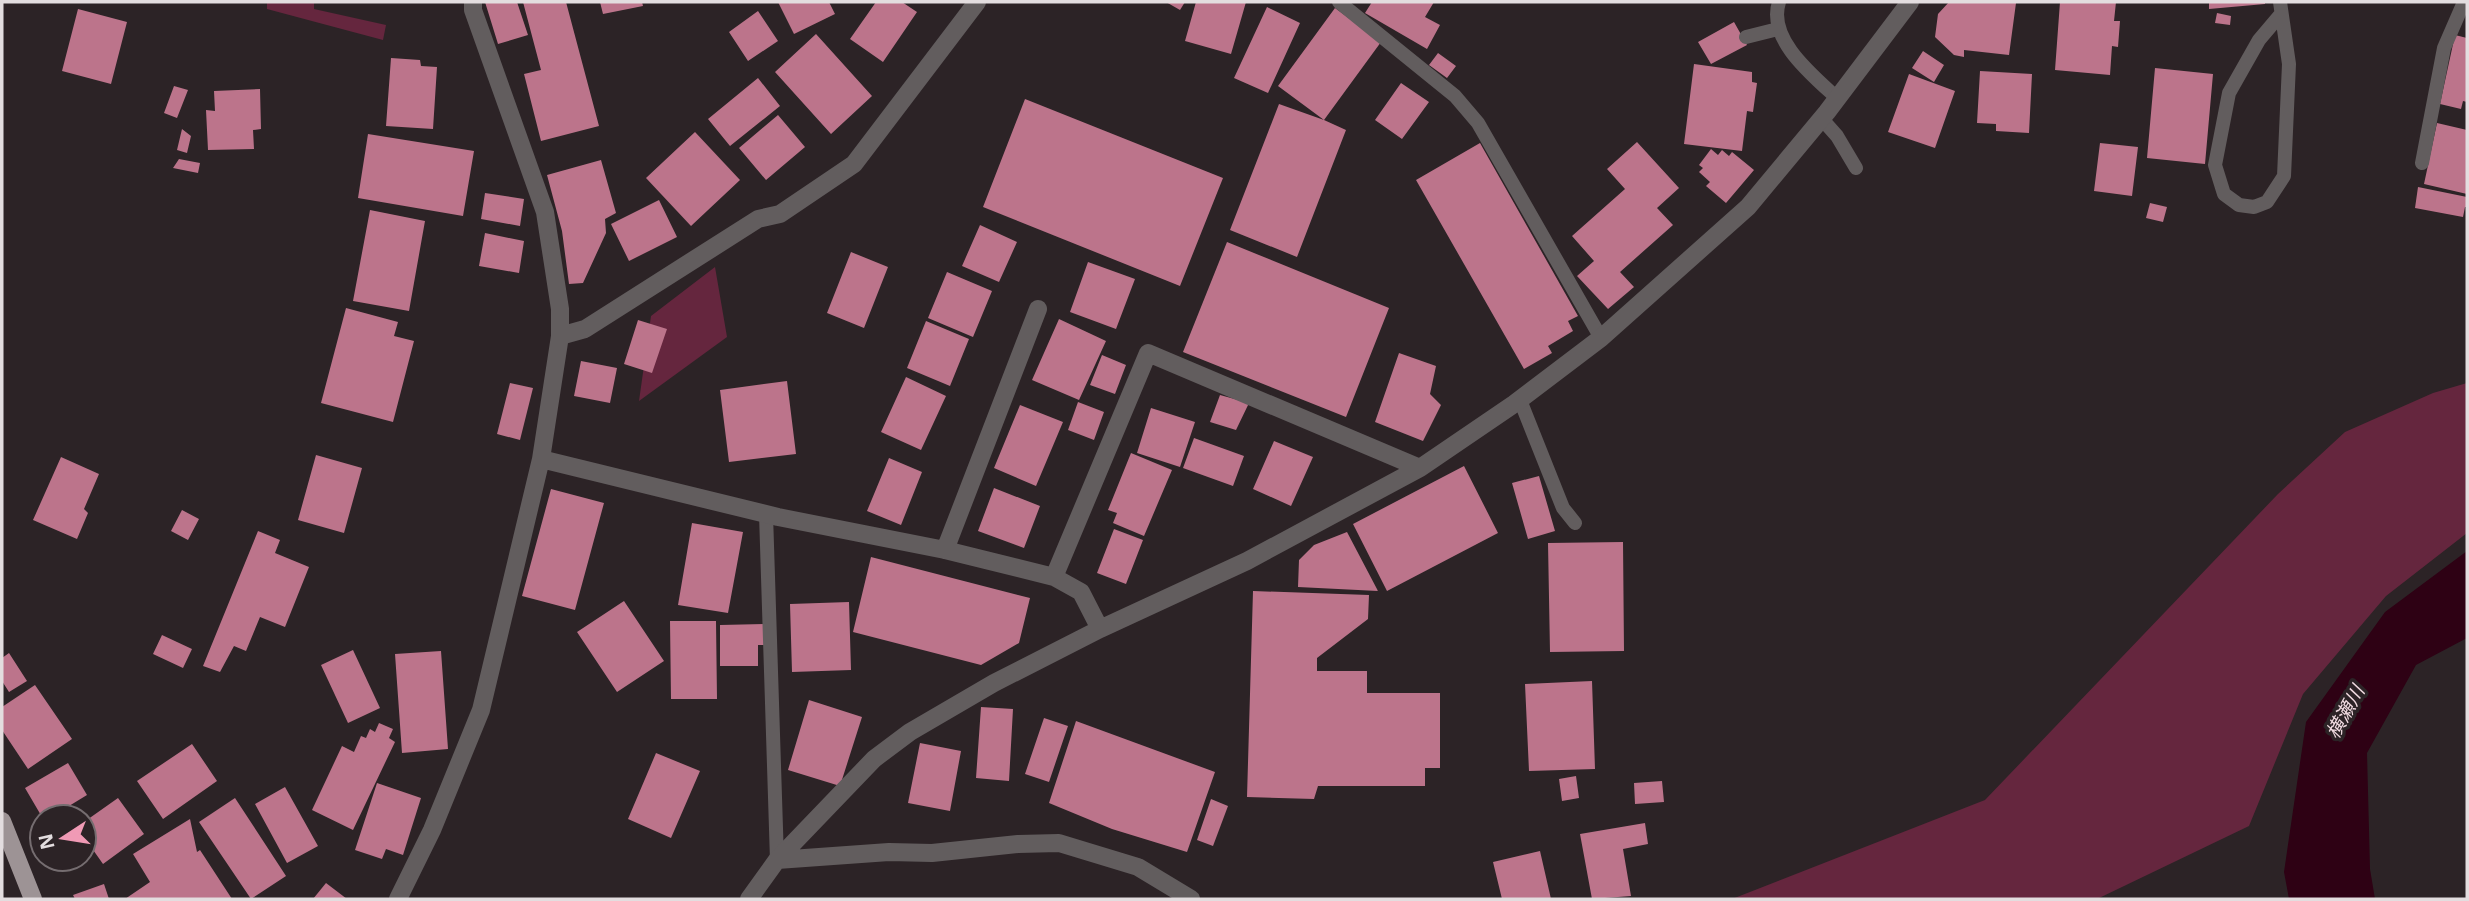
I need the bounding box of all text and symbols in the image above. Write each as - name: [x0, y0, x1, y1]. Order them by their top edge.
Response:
- water label: 横瀬川: [2320, 679, 2371, 743]
- north arrow: [28, 803, 98, 873]
- text: N: [32, 831, 61, 852]

